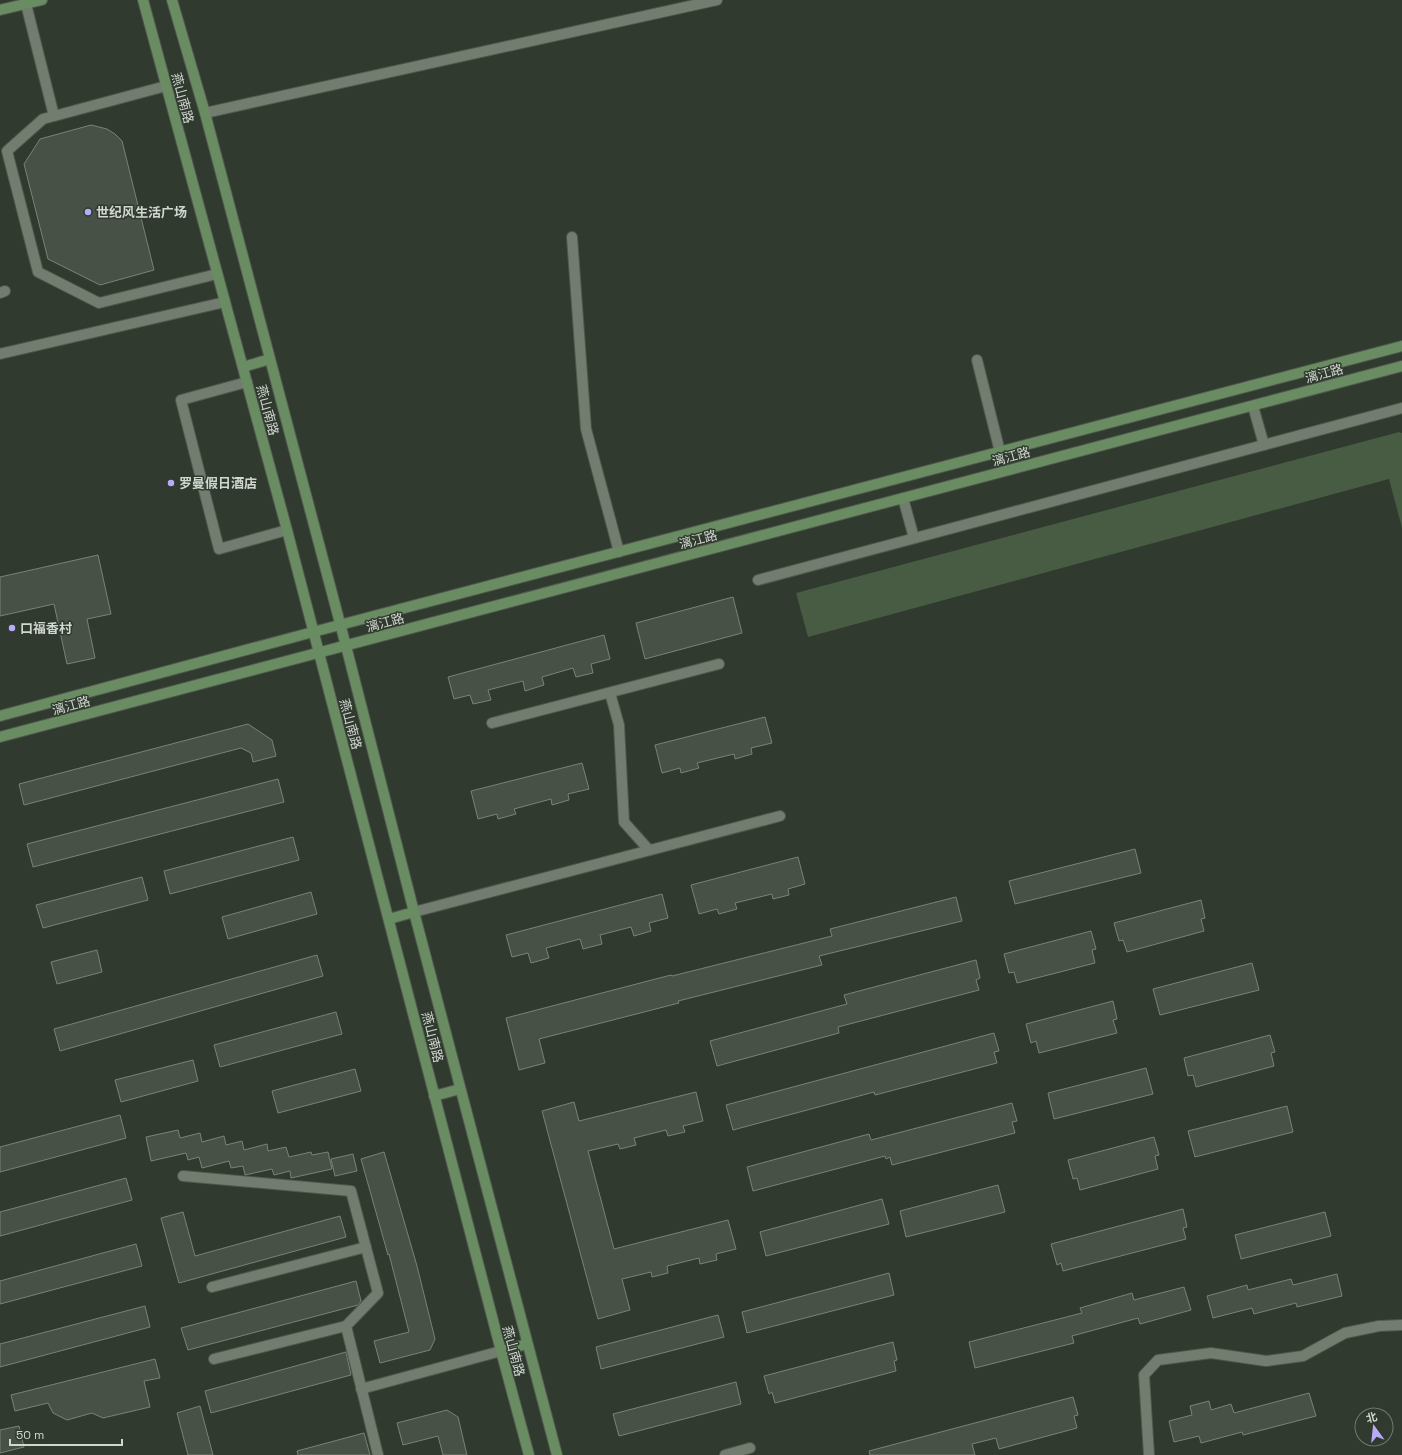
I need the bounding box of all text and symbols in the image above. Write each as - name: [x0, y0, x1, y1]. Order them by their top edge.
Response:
- street label: 燕山南路: [168, 71, 197, 125]
- place label: 世纪风生活广场: [96, 204, 187, 221]
- marker: 世纪风生活广场: [83, 207, 93, 217]
- street label: 漓江路: [1303, 360, 1345, 387]
- street label: 燕山南路: [253, 383, 282, 437]
- street label: 漓江路: [990, 443, 1032, 470]
- place label: 罗曼假日酒店: [179, 475, 257, 492]
- marker: 罗曼假日酒店: [166, 478, 176, 488]
- street label: 漓江路: [677, 526, 719, 553]
- street label: 漓江路: [364, 609, 406, 636]
- place label: 口福香村: [20, 620, 72, 637]
- marker: 口福香村: [7, 623, 17, 633]
- street label: 漓江路: [50, 692, 92, 719]
- street label: 燕山南路: [336, 697, 365, 751]
- street label: 燕山南路: [418, 1010, 447, 1064]
- street label: 燕山南路: [499, 1324, 528, 1378]
- north arrow: [1354, 1407, 1394, 1447]
- text: 北: [1364, 1409, 1379, 1426]
- scale bar: [10, 1421, 122, 1447]
- text: 50 m: [16, 1427, 44, 1443]

